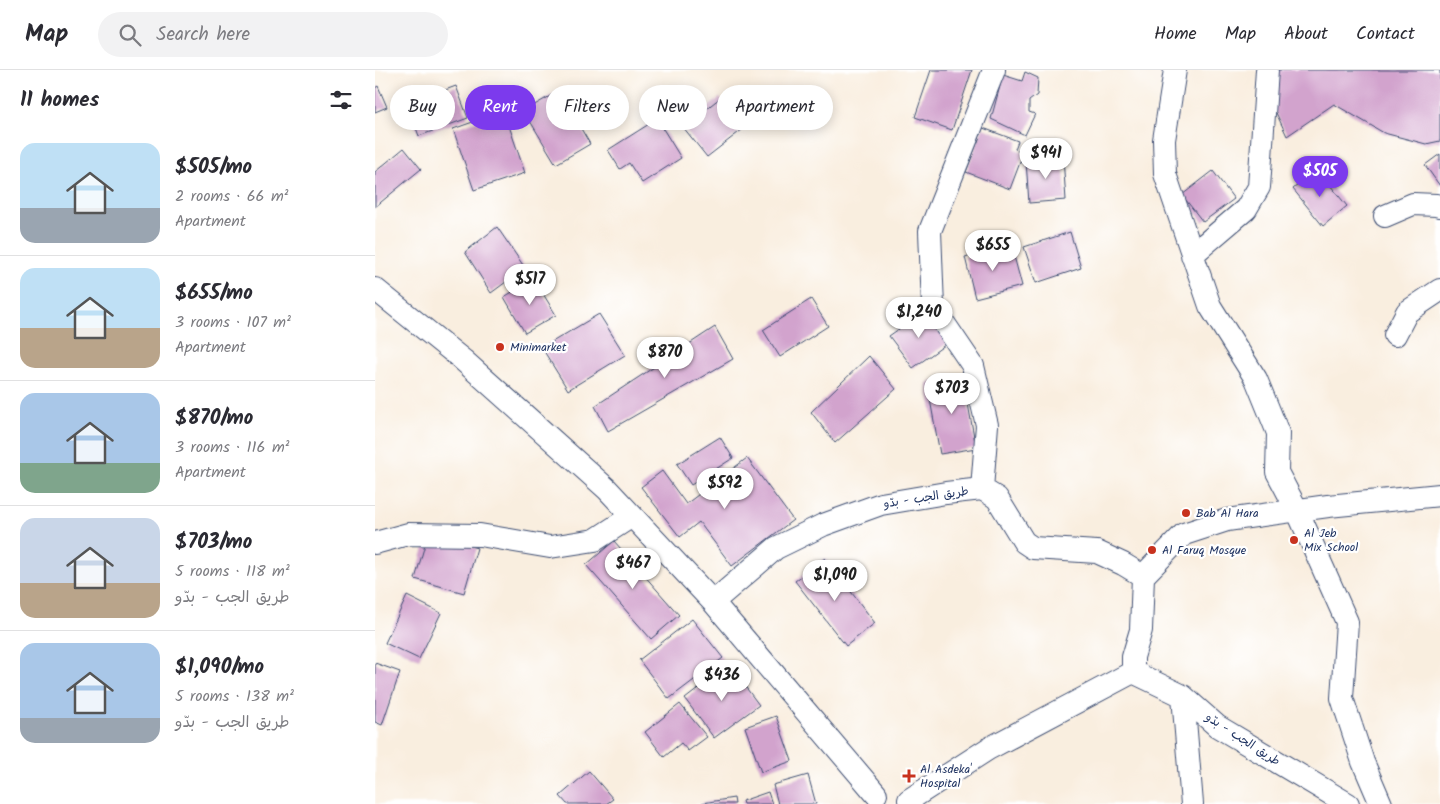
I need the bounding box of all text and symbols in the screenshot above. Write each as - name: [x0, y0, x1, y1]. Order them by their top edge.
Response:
- search box: [98, 12, 448, 57]
- text: Map: [25, 15, 68, 54]
- text: Search here: [156, 20, 250, 50]
- text: Home: [1154, 20, 1197, 49]
- text: Map: [1225, 20, 1256, 49]
- text: About: [1284, 20, 1328, 49]
- text: Contact: [1356, 20, 1415, 49]
- icon: search: [116, 21, 144, 49]
- text: 11 homes: [20, 84, 99, 117]
- chip: Buy: [390, 85, 455, 130]
- chip: Rent: [465, 85, 536, 130]
- chip: Filters: [546, 85, 629, 130]
- chip: New: [639, 85, 707, 130]
- chip: Apartment: [717, 85, 833, 130]
- icon: filters: [327, 86, 355, 114]
- pin: $941: [1016, 138, 1076, 180]
- text: $941: [1030, 141, 1062, 166]
- text: $505/mo: [175, 151, 252, 184]
- pin: $505: [1290, 156, 1350, 198]
- text: $505: [1303, 159, 1337, 184]
- icon: home: [60, 163, 120, 223]
- text: 2 rooms · 66 m²: [175, 184, 289, 209]
- text: Apartment: [175, 209, 246, 234]
- pin: $655: [963, 230, 1023, 272]
- text: $655: [976, 233, 1010, 258]
- pin: $517: [500, 264, 560, 306]
- text: $517: [515, 267, 545, 292]
- text: $655/mo: [175, 277, 253, 310]
- icon: home: [60, 288, 120, 348]
- pin: $1,240: [878, 296, 960, 339]
- text: $1,240: [897, 300, 941, 325]
- text: 3 rooms · 107 m²: [175, 310, 291, 335]
- text: Apartment: [175, 335, 246, 360]
- pin: $870: [635, 336, 695, 379]
- place label: Minimarket: [510, 338, 567, 357]
- text: $870: [648, 340, 682, 365]
- marker: Minimarket: [494, 341, 506, 353]
- pin: $703: [922, 372, 982, 415]
- text: $703: [935, 376, 969, 401]
- text: $870/mo: [175, 402, 253, 435]
- icon: home: [60, 413, 120, 473]
- text: 3 rooms · 116 m²: [175, 435, 290, 460]
- text: Apartment: [175, 460, 246, 485]
- pin: $592: [695, 468, 755, 510]
- text: $592: [708, 471, 743, 496]
- street label: طريق الجب - بدّو: [881, 481, 970, 514]
- place label: Bab Al Hara: [1196, 504, 1259, 523]
- marker: Bab Al Hara: [1180, 507, 1192, 519]
- place label: Al Jeb Mix School: [1304, 524, 1358, 557]
- text: $703/mo: [175, 526, 252, 559]
- marker: Al Jeb Mix School: [1288, 534, 1300, 546]
- icon: home: [60, 538, 120, 598]
- place label: Al Faruq Mosque: [1162, 541, 1247, 560]
- marker: Al Faruq Mosque: [1146, 544, 1158, 556]
- pin: $467: [603, 548, 663, 590]
- text: $467: [616, 551, 650, 576]
- text: 5 rooms · 118 m²: [175, 559, 290, 584]
- pin: $1,090: [794, 560, 876, 602]
- text: $1,090: [813, 563, 857, 588]
- text: طريق الجب - بدّو: [175, 585, 289, 610]
- text: $1,090/mo: [175, 651, 264, 684]
- pin: $436: [692, 660, 752, 702]
- icon: home: [60, 663, 120, 723]
- text: $436: [704, 663, 740, 688]
- text: 5 rooms · 138 m²: [175, 684, 294, 709]
- street label: طريق الجب - بدّو: [1201, 708, 1284, 771]
- text: طريق الجب - بدّو: [175, 710, 289, 735]
- place label: Al Asdeka' Hospital: [920, 760, 972, 793]
- marker: Al Asdeka' Hospital: [902, 769, 916, 783]

